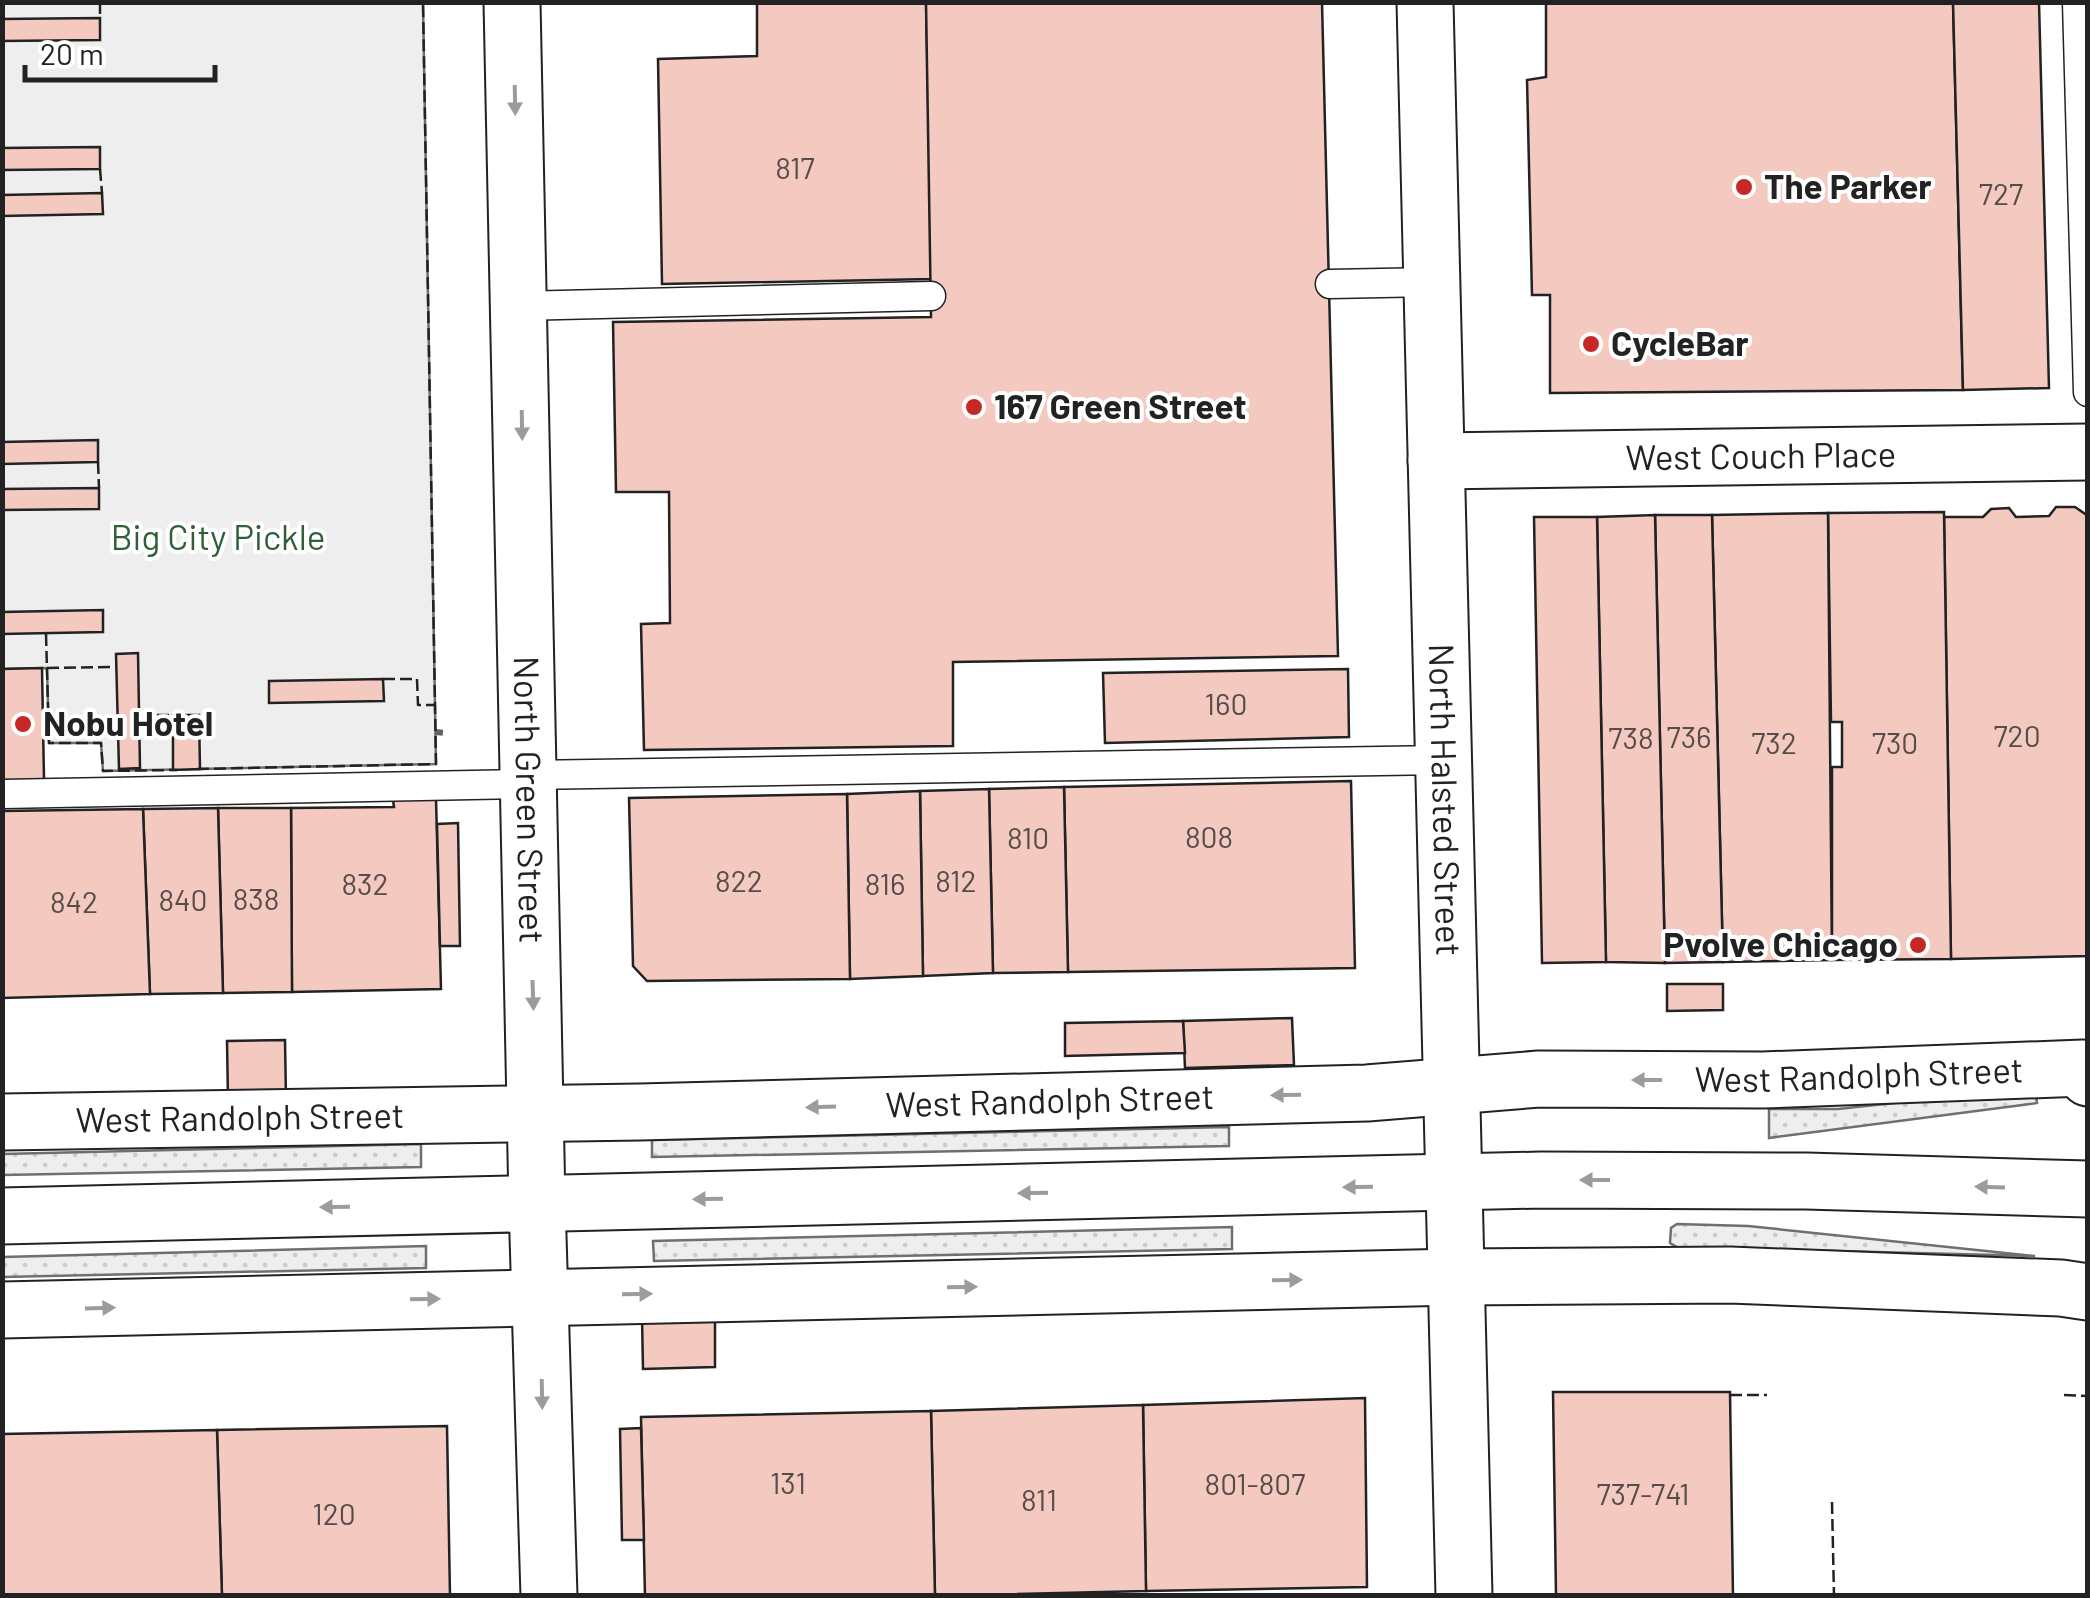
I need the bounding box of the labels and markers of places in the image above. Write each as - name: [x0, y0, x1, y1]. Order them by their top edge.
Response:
- place label: The Parker: [1764, 164, 1932, 206]
- marker: The Parker: [1733, 176, 1755, 198]
- place label: CycleBar: [1611, 321, 1749, 363]
- marker: CycleBar: [1580, 333, 1602, 355]
- place label: 167 Green Street: [994, 384, 1246, 426]
- marker: 167 Green Street: [963, 396, 985, 418]
- place label: Nobu Hotel: [43, 701, 213, 743]
- marker: Nobu Hotel: [12, 713, 34, 735]
- place label: Pvolve Chicago: [1663, 922, 1898, 964]
- marker: Pvolve Chicago: [1907, 934, 1929, 956]

